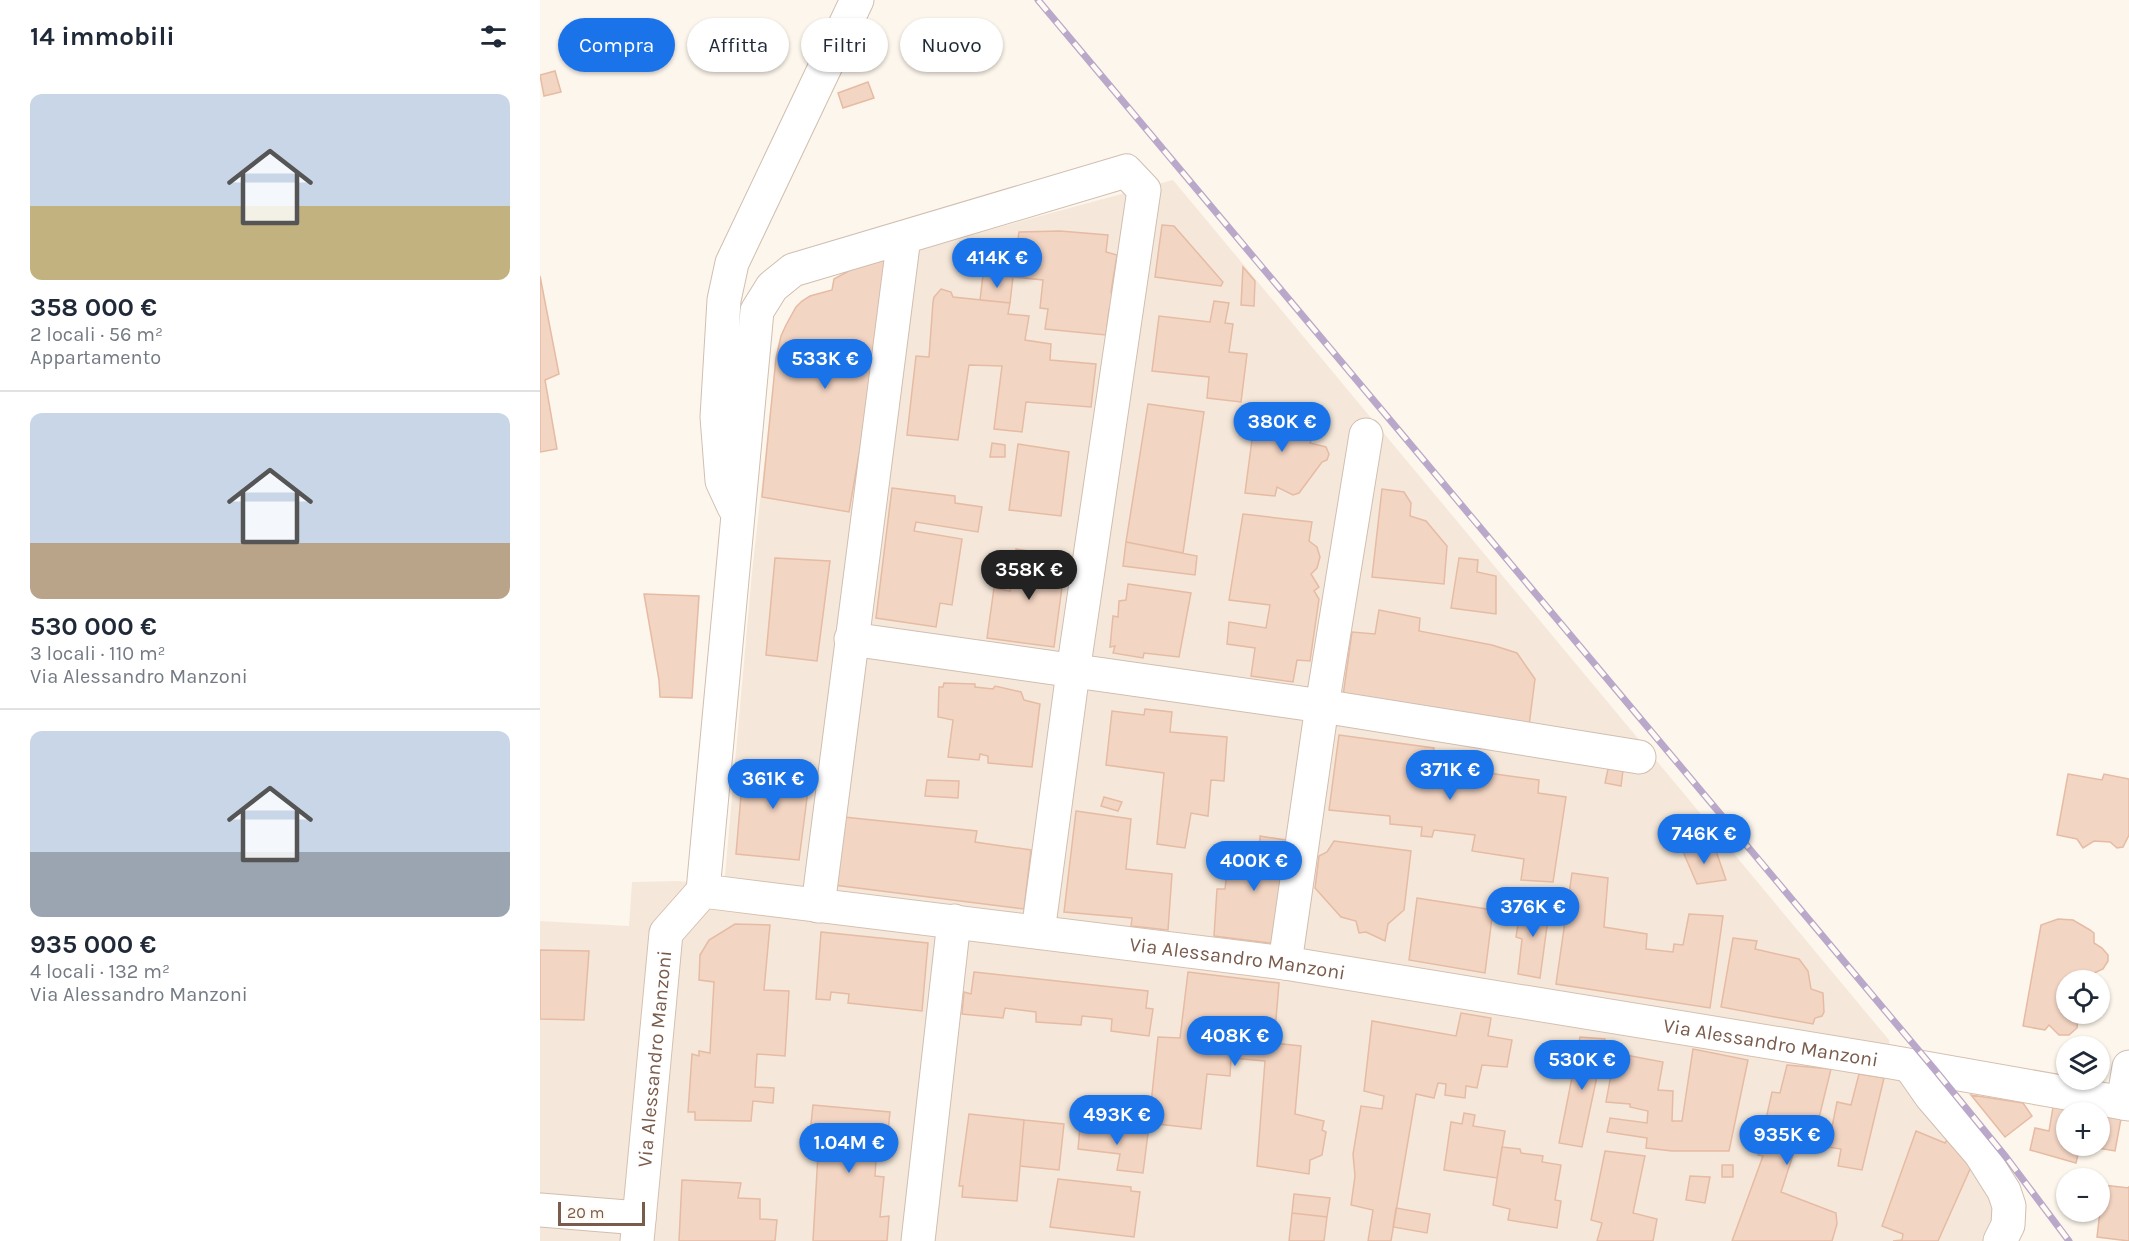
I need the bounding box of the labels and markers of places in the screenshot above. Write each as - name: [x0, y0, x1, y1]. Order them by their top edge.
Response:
- pin: 414K €: [948, 238, 1046, 289]
- pin: 533K €: [776, 339, 874, 390]
- pin: 380K €: [1233, 402, 1331, 453]
- pin: 358K €: [980, 550, 1078, 601]
- pin: 371K €: [1401, 750, 1499, 801]
- pin: 361K €: [724, 759, 822, 810]
- pin: 746K €: [1655, 814, 1753, 865]
- pin: 400K €: [1205, 841, 1303, 892]
- pin: 376K €: [1484, 887, 1582, 938]
- pin: 408K €: [1186, 1016, 1284, 1067]
- pin: 530K €: [1533, 1040, 1631, 1091]
- pin: 493K €: [1068, 1095, 1166, 1146]
- pin: 935K €: [1738, 1115, 1836, 1166]
- pin: 1.04M €: [794, 1123, 904, 1174]

